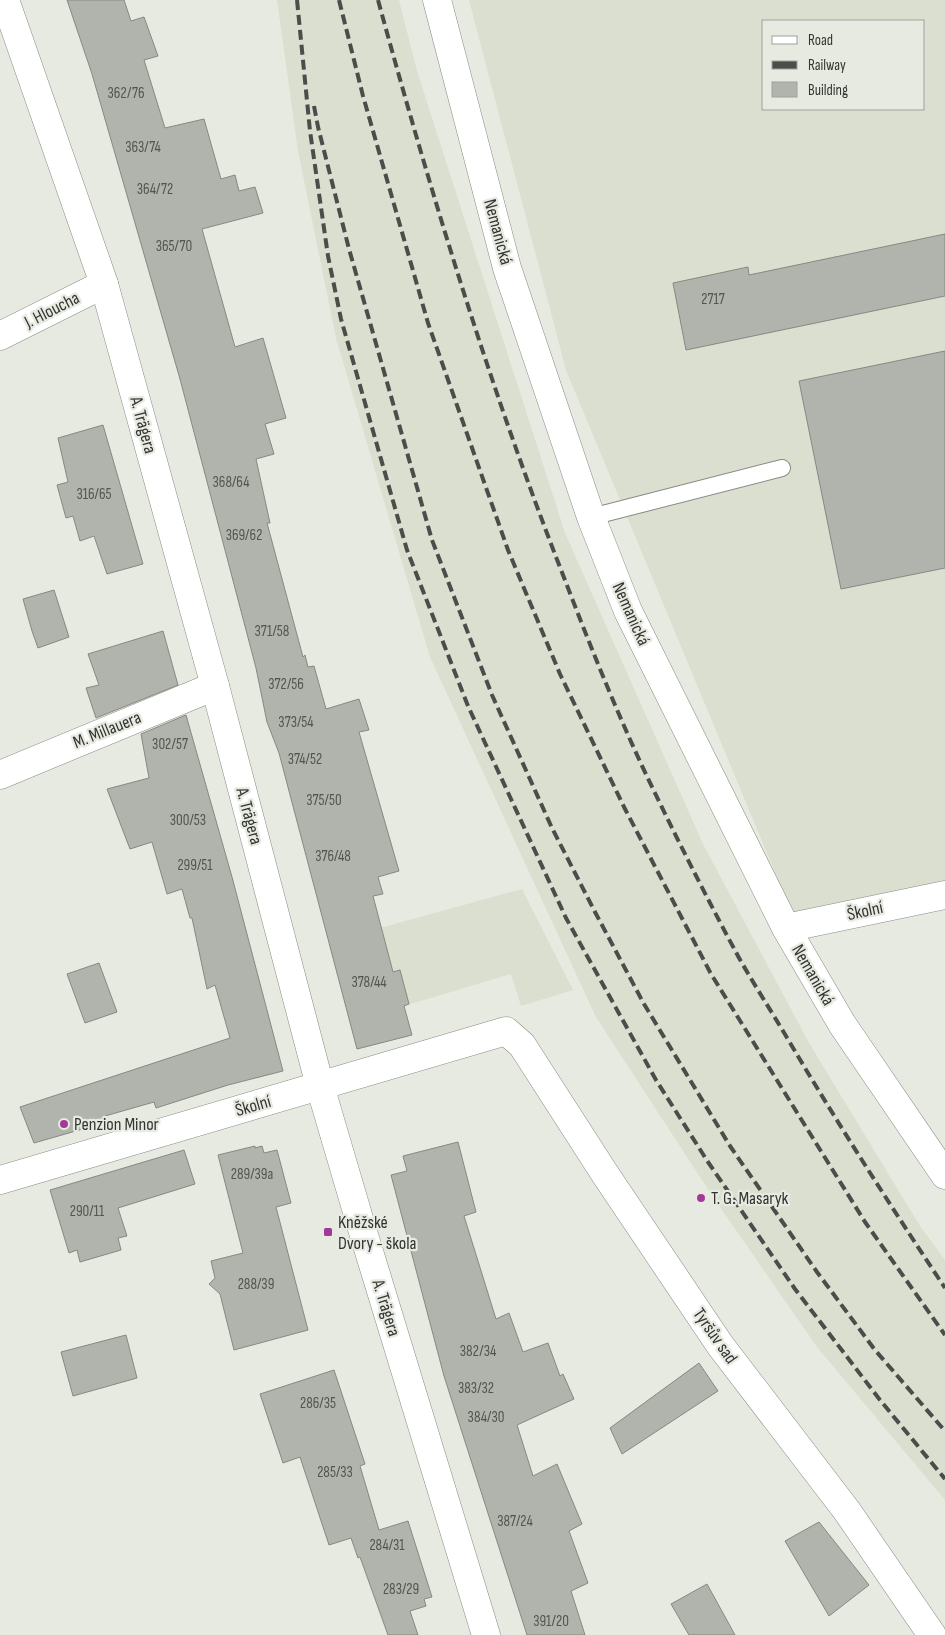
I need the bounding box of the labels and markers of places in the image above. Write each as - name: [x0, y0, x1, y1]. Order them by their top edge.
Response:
- place label: Penzion Minor: [74, 1114, 159, 1135]
- marker: Penzion Minor: [58, 1118, 70, 1130]
- place label: T. G. Masaryk: [711, 1188, 789, 1209]
- marker: T. G. Masaryk: [695, 1192, 707, 1204]
- place label: Kněžské Dvory - škola: [338, 1212, 417, 1254]
- marker: Kněžské Dvory - škola: [322, 1226, 334, 1238]

